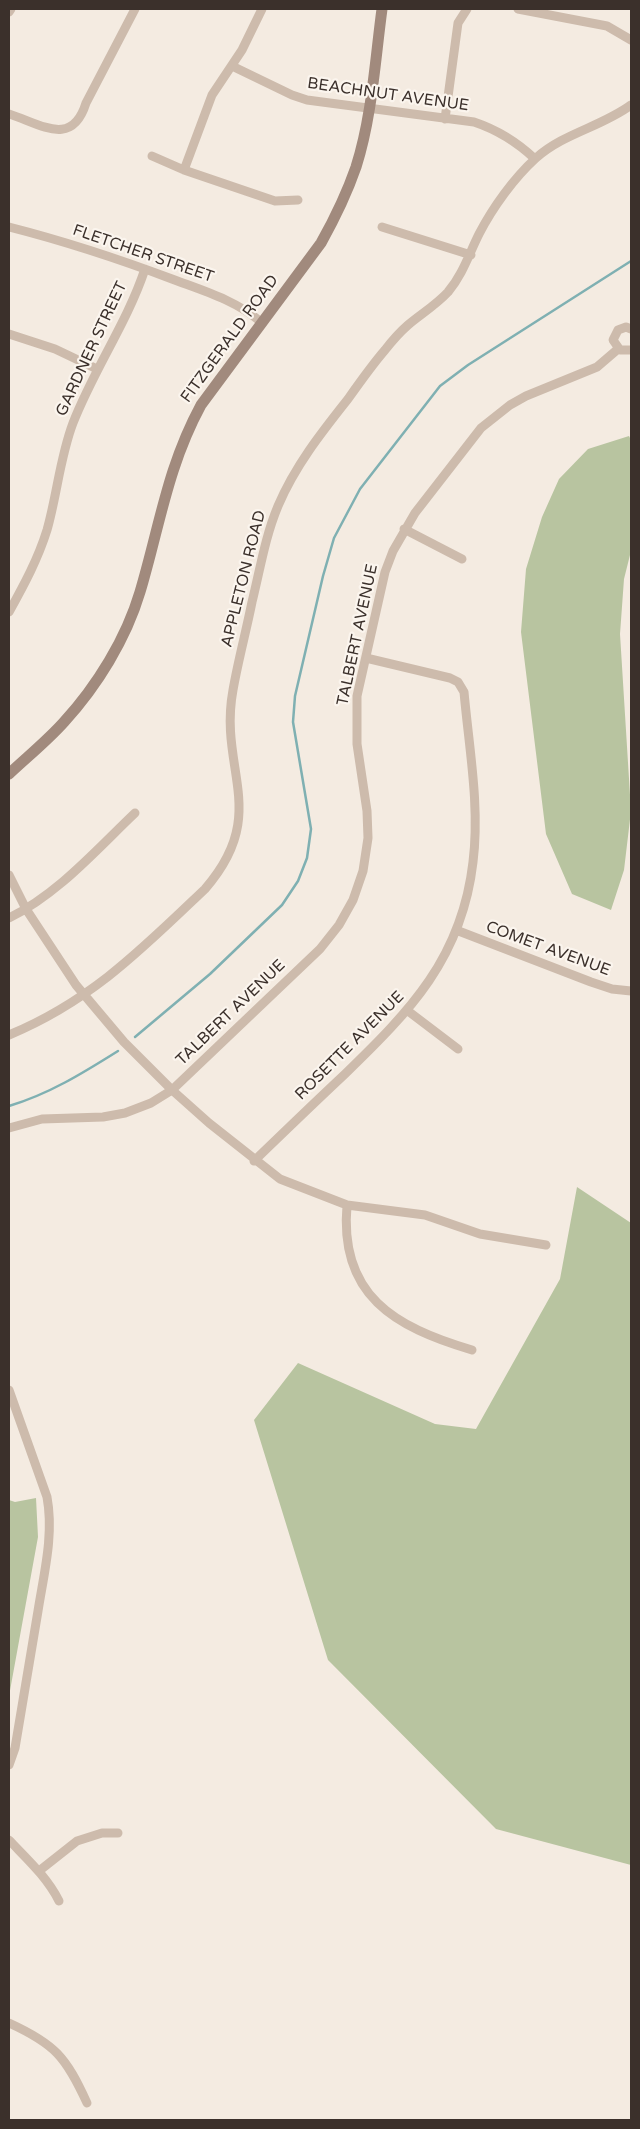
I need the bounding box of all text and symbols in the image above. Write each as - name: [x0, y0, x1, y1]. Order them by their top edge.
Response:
- street label: BEACHNUT AVENUE: [306, 74, 470, 116]
- street label: FLETCHER STREET: [70, 221, 216, 287]
- street label: FITZGERALD ROAD: [177, 271, 283, 407]
- street label: GARDNER STREET: [52, 278, 132, 420]
- street label: APPLETON ROAD: [218, 509, 270, 649]
- street label: TALBERT AVENUE: [334, 562, 382, 708]
- street label: COMET AVENUE: [483, 918, 613, 980]
- street label: TALBERT AVENUE: [172, 956, 290, 1070]
- street label: ROSETTE AVENUE: [292, 988, 408, 1104]

